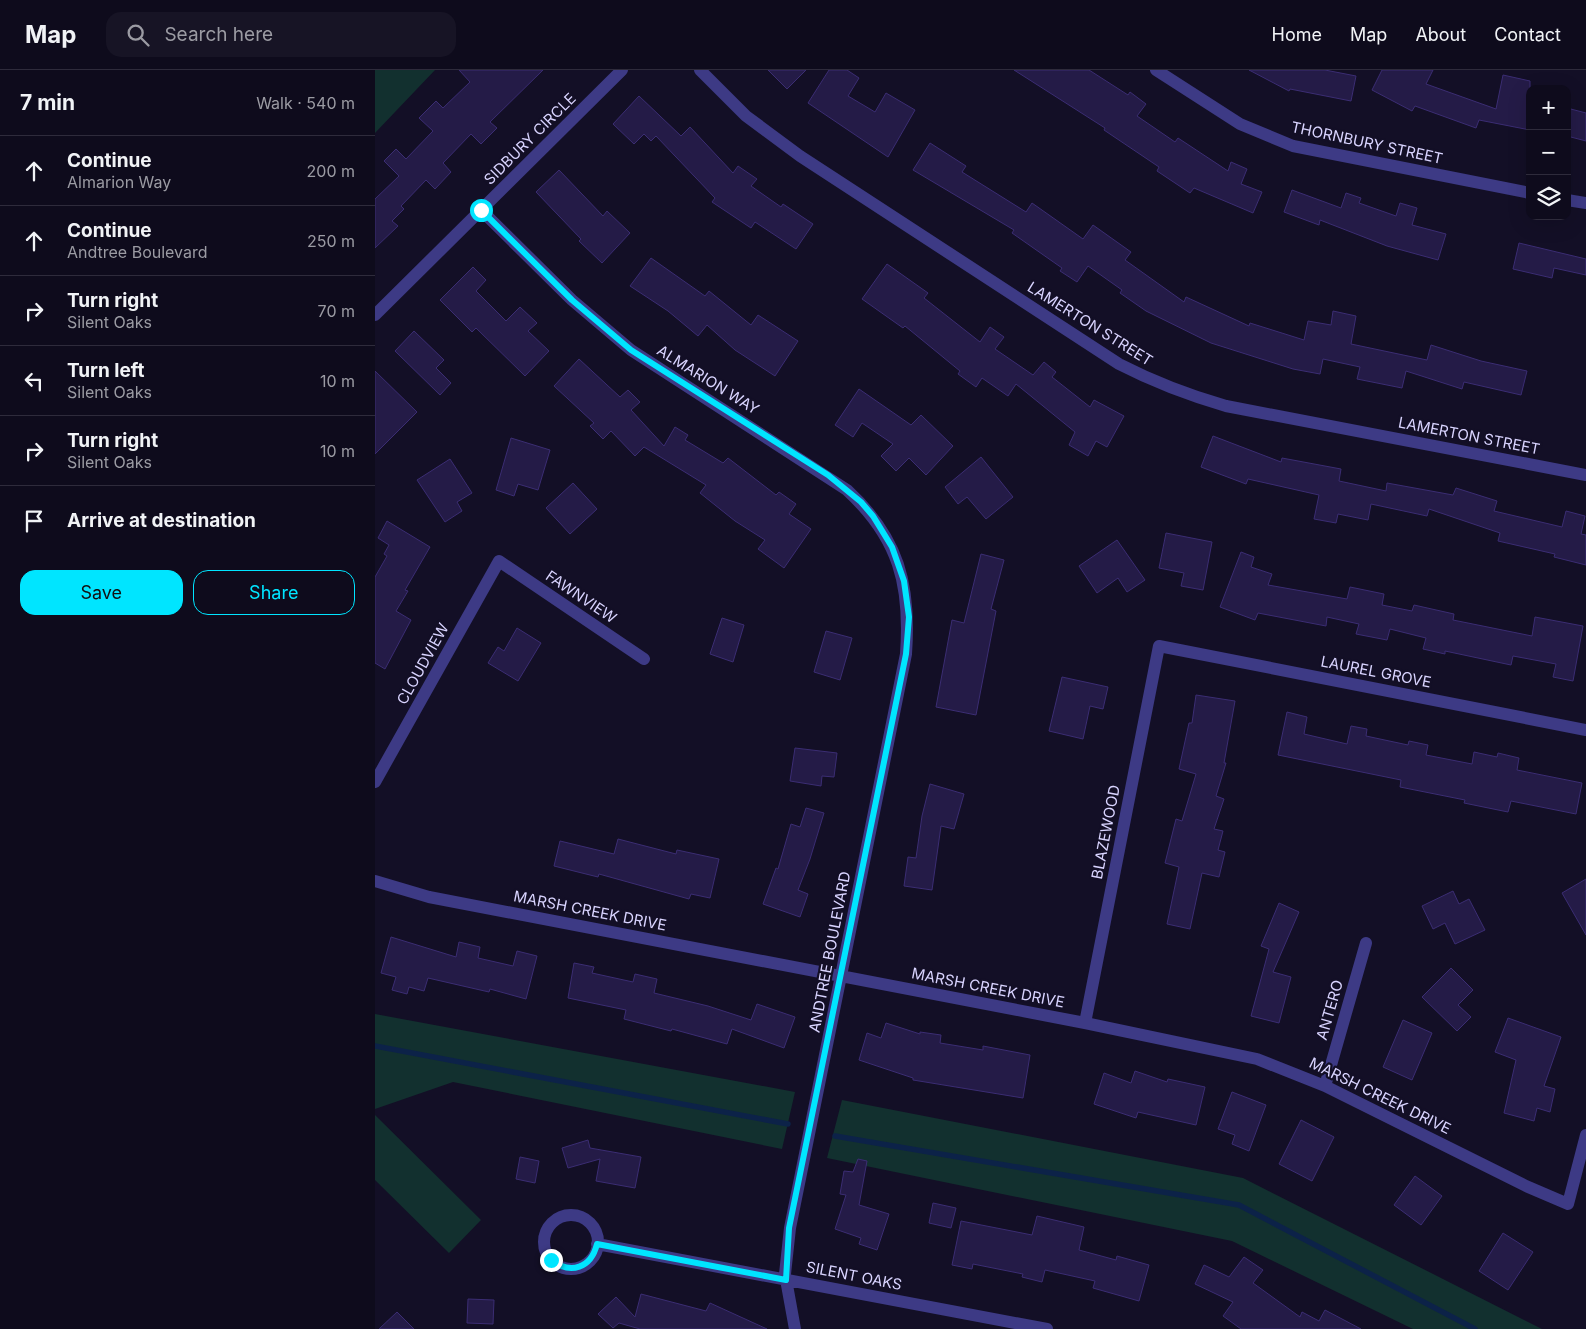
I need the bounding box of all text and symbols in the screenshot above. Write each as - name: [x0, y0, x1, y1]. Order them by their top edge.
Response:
- search box: [106, 12, 456, 57]
- text: Map: [25, 20, 76, 49]
- icon: search: [124, 21, 152, 49]
- text: Search here: [164, 23, 273, 46]
- text: Home: [1272, 24, 1322, 45]
- text: Map: [1350, 24, 1387, 45]
- text: About: [1415, 24, 1466, 45]
- text: Contact: [1494, 24, 1561, 45]
- map controls: [1526, 85, 1571, 220]
- button: +: [1526, 85, 1571, 130]
- street label: SIDBURY CIRCLE: [480, 89, 580, 189]
- text: 7 min: [20, 90, 75, 115]
- text: Walk · 540 m: [256, 93, 355, 113]
- street label: THORNBURY STREET: [1290, 117, 1445, 168]
- button: −: [1526, 130, 1571, 175]
- text: Continue: [67, 149, 152, 172]
- icon: ahead: [20, 157, 48, 185]
- text: 200 m: [307, 161, 355, 181]
- text: Almarion Way: [67, 172, 171, 192]
- button: layers: [1526, 175, 1571, 220]
- route start: [470, 199, 493, 222]
- text: Continue: [67, 219, 152, 242]
- icon: ahead: [20, 227, 48, 255]
- text: 250 m: [307, 231, 355, 251]
- text: Andtree Boulevard: [67, 242, 208, 262]
- street label: LAMERTON STREET: [1024, 277, 1156, 370]
- text: Turn right: [67, 289, 158, 312]
- icon: right: [20, 297, 48, 325]
- text: 70 m: [318, 301, 355, 321]
- text: Silent Oaks: [67, 312, 152, 332]
- street label: ALMARION WAY: [654, 341, 763, 419]
- text: Turn left: [67, 359, 145, 382]
- icon: left: [20, 367, 48, 395]
- text: 10 m: [320, 371, 355, 391]
- text: Silent Oaks: [67, 382, 152, 402]
- street label: LAMERTON STREET: [1397, 412, 1542, 459]
- text: Turn right: [67, 429, 158, 452]
- icon: right: [20, 437, 48, 465]
- text: 10 m: [320, 441, 355, 461]
- text: Silent Oaks: [67, 452, 152, 472]
- icon: arrive: [20, 507, 48, 535]
- text: Arrive at destination: [67, 509, 256, 532]
- street label: FAWNVIEW: [542, 566, 620, 627]
- button: Save: [20, 570, 183, 615]
- button: Share: [193, 570, 355, 615]
- street label: CLOUDVIEW: [392, 620, 453, 708]
- street label: LAUREL GROVE: [1319, 651, 1433, 692]
- street label: BLAZEWOOD: [1087, 783, 1124, 881]
- street label: ANDTREE BOULEVARD: [805, 870, 854, 1034]
- street label: MARSH CREEK DRIVE: [512, 886, 668, 935]
- street label: MARSH CREEK DRIVE: [910, 963, 1066, 1012]
- street label: ANTERO: [1312, 978, 1347, 1042]
- street label: MARSH CREEK DRIVE: [1306, 1053, 1454, 1138]
- route end: [540, 1249, 563, 1272]
- street label: SILENT OAKS: [805, 1257, 904, 1294]

